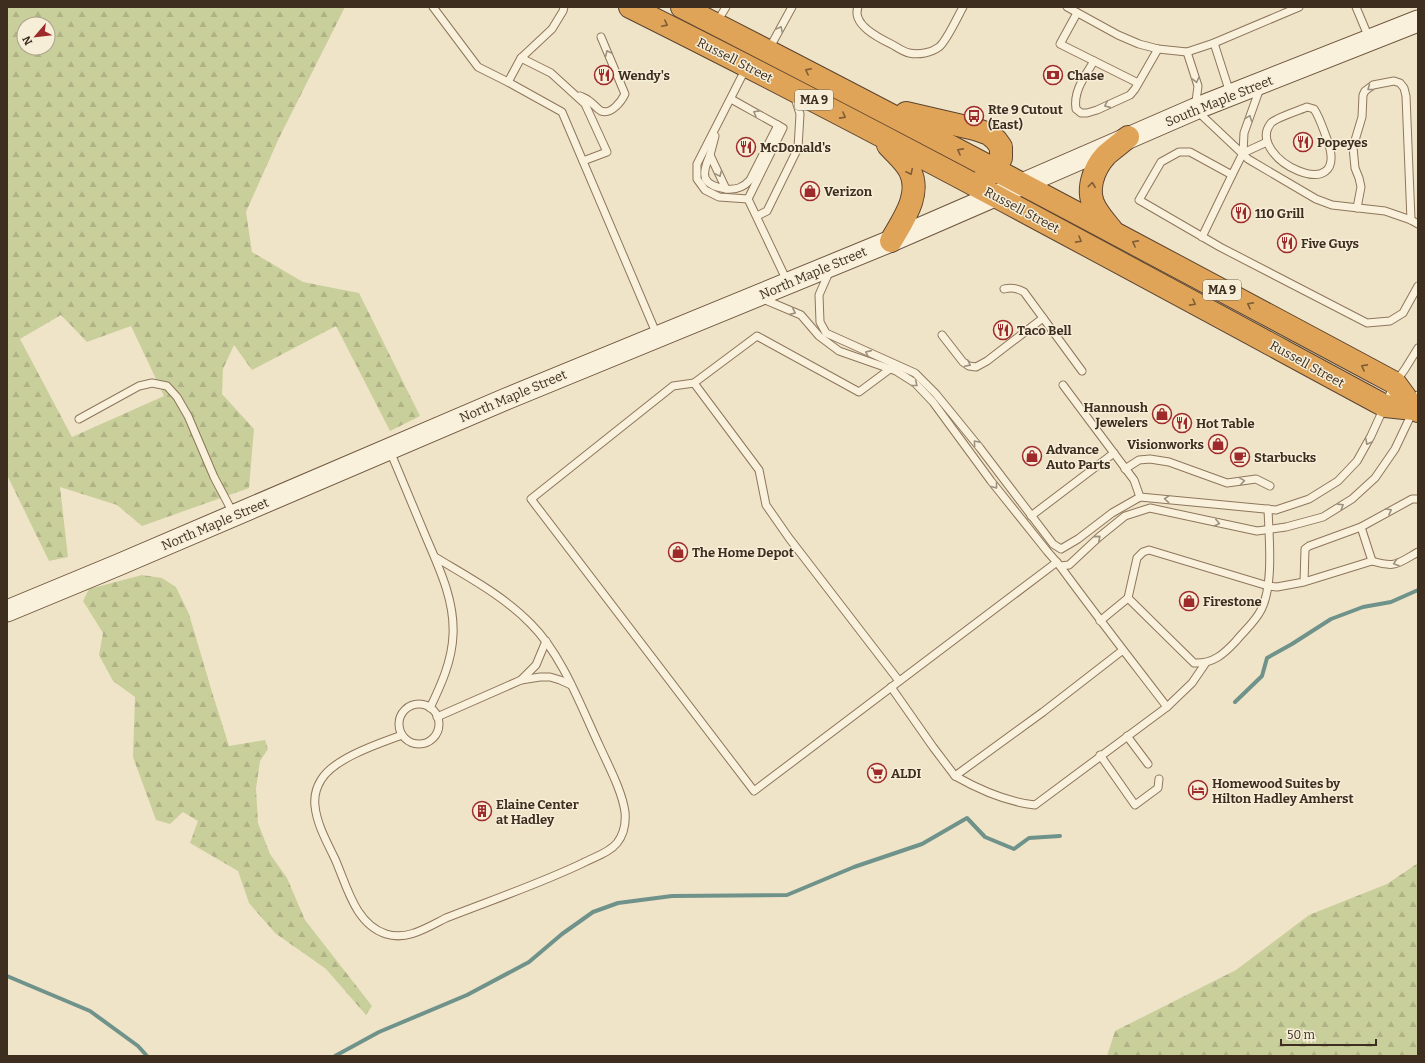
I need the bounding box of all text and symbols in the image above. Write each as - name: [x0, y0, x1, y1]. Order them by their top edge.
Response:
- north arrow: [16, 16, 56, 56]
- one-way arrow: [661, 20, 669, 27]
- one-way arrow: [775, 26, 782, 33]
- text: N: [20, 33, 35, 47]
- street label: Russell Street: [695, 35, 776, 86]
- one-way arrow: [605, 50, 613, 57]
- restaurant icon: Wendy's: [593, 64, 615, 86]
- bank icon: Chase: [1042, 64, 1064, 86]
- place label: Wendy's: [618, 68, 670, 83]
- one-way arrow: [804, 68, 812, 76]
- place label: Chase: [1067, 68, 1104, 83]
- street label: South Maple Street: [1163, 72, 1275, 129]
- one-way arrow: [1192, 77, 1200, 83]
- one-way arrow: [1367, 83, 1374, 90]
- road number: MA 9: [795, 90, 833, 110]
- one-way arrow: [1104, 100, 1112, 108]
- place label: Rte 9 Cutout (East): [988, 102, 1063, 132]
- bus stop icon: Rte 9 Cutout (East): [963, 105, 985, 127]
- one-way arrow: [753, 111, 760, 118]
- one-way arrow: [839, 111, 847, 118]
- one-way arrow: [1244, 114, 1252, 121]
- restaurant icon: Popeyes: [1292, 131, 1314, 153]
- place label: Popeyes: [1317, 135, 1368, 150]
- restaurant icon: McDonald's: [735, 136, 757, 158]
- place label: McDonald's: [760, 140, 831, 155]
- one-way arrow: [957, 148, 964, 156]
- one-way arrow: [905, 168, 913, 176]
- one-way arrow: [714, 170, 722, 178]
- shop icon: Verizon: [799, 180, 821, 202]
- one-way arrow: [1087, 182, 1096, 189]
- place label: Verizon: [824, 184, 873, 199]
- street label: Russell Street: [982, 184, 1062, 236]
- restaurant icon: 110 Grill: [1230, 202, 1252, 224]
- place label: 110 Grill: [1255, 206, 1304, 221]
- restaurant icon: Five Guys: [1276, 232, 1298, 254]
- one-way arrow: [1075, 236, 1082, 243]
- place label: Five Guys: [1301, 236, 1359, 251]
- one-way arrow: [1132, 241, 1139, 248]
- street label: North Maple Street: [757, 244, 869, 302]
- road number: MA 9: [1203, 280, 1241, 300]
- one-way arrow: [1189, 298, 1197, 305]
- one-way arrow: [1247, 302, 1254, 310]
- one-way arrow: [789, 307, 797, 315]
- restaurant icon: Taco Bell: [992, 319, 1014, 341]
- place label: Taco Bell: [1017, 323, 1072, 338]
- street label: Russell Street: [1267, 337, 1347, 391]
- one-way arrow: [865, 349, 872, 357]
- one-way arrow: [964, 359, 971, 367]
- one-way arrow: [1361, 364, 1368, 371]
- street label: North Maple Street: [457, 367, 569, 425]
- one-way arrow: [910, 379, 917, 386]
- place label: Hannoush Jewelers: [1084, 400, 1149, 430]
- shop icon: Hannoush Jewelers: [1151, 403, 1173, 425]
- restaurant icon: Hot Table: [1171, 412, 1193, 434]
- place label: Hot Table: [1196, 416, 1255, 431]
- shop icon: Visionworks: [1207, 433, 1229, 455]
- place label: Visionworks: [1127, 437, 1204, 452]
- one-way arrow: [1365, 438, 1373, 445]
- one-way arrow: [973, 440, 980, 448]
- place label: Advance Auto Parts: [1046, 442, 1110, 472]
- shop icon: Advance Auto Parts: [1021, 445, 1043, 467]
- cafe icon: Starbucks: [1229, 446, 1251, 468]
- place label: Starbucks: [1254, 450, 1316, 465]
- one-way arrow: [1239, 477, 1245, 486]
- one-way arrow: [990, 481, 997, 488]
- street label: North Maple Street: [159, 495, 271, 553]
- one-way arrow: [1164, 495, 1170, 504]
- one-way arrow: [1337, 503, 1344, 510]
- one-way arrow: [1385, 508, 1392, 516]
- one-way arrow: [1214, 518, 1220, 526]
- one-way arrow: [1093, 536, 1101, 543]
- shop icon: The Home Depot: [667, 541, 689, 563]
- place label: The Home Depot: [692, 545, 794, 560]
- one-way arrow: [1392, 558, 1399, 567]
- shop icon: Firestone: [1178, 590, 1200, 612]
- place label: Firestone: [1203, 594, 1262, 609]
- supermarket icon: ALDI: [866, 762, 888, 784]
- place label: ALDI: [891, 766, 922, 781]
- place label: Homewood Suites by Hilton Hadley Amherst: [1212, 776, 1354, 806]
- hotel icon: Homewood Suites by Hilton Hadley Amherst: [1187, 779, 1209, 801]
- place label: Elaine Center at Hadley: [496, 797, 579, 827]
- building icon: Elaine Center at Hadley: [471, 800, 493, 822]
- scale bar: [1281, 1021, 1376, 1047]
- text: 50 m: [1287, 1028, 1316, 1042]

